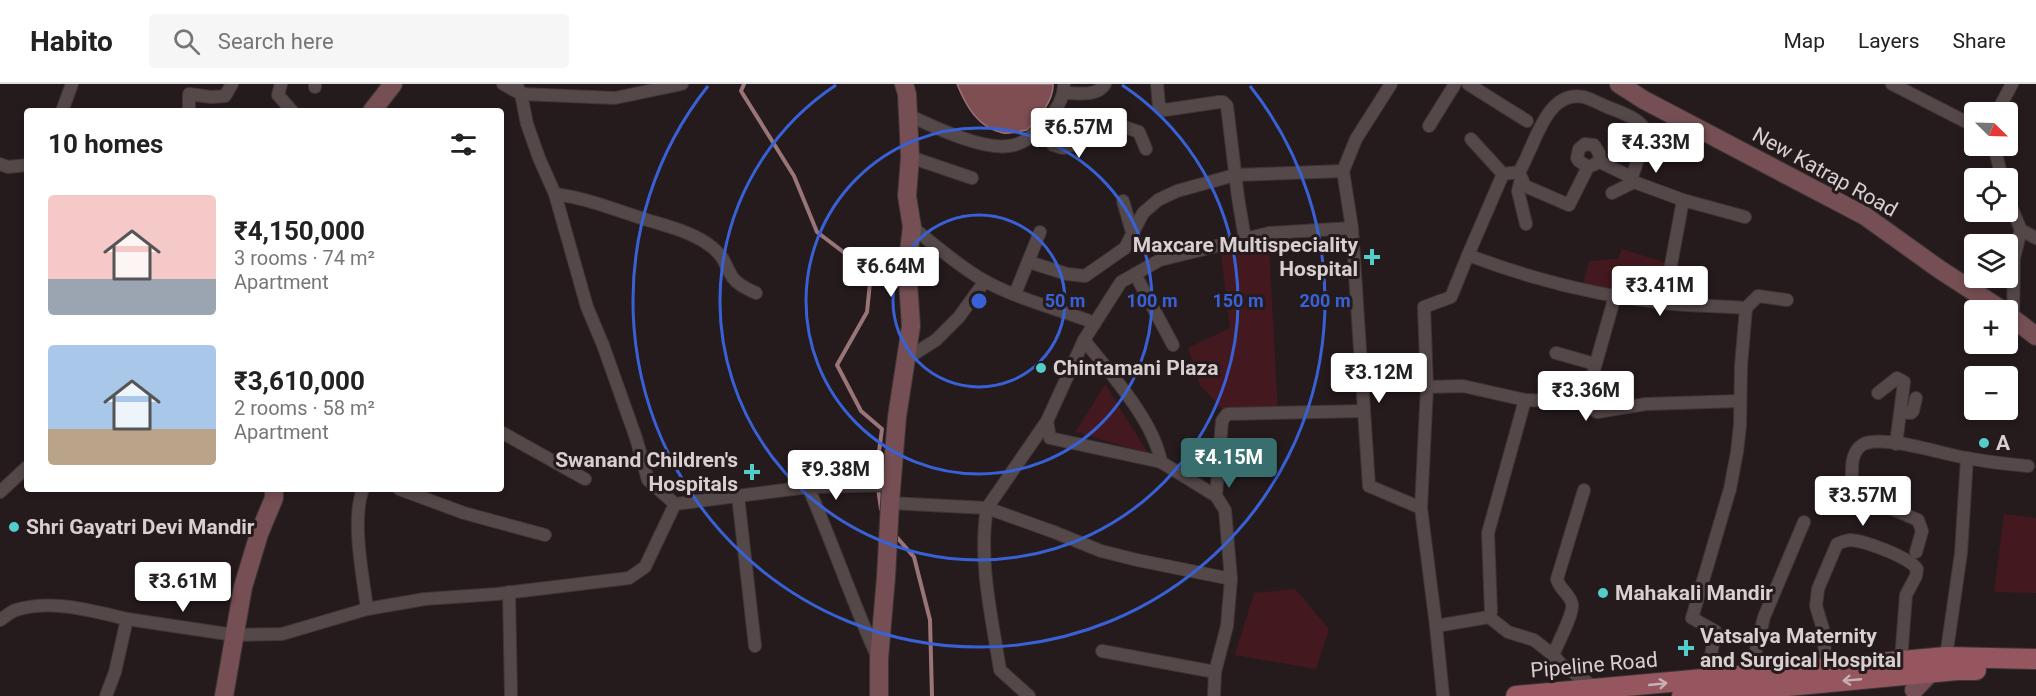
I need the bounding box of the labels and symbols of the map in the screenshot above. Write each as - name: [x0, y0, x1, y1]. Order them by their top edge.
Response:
- north arrow: [1964, 102, 2018, 156]
- pin: ₹6.57M: [1030, 108, 1128, 159]
- street label: New Katrap Road: [1748, 122, 1902, 222]
- pin: ₹4.33M: [1607, 123, 1705, 174]
- place label: Maxcare Multispeciality Hospital: [1133, 233, 1358, 281]
- pin: ₹6.64M: [842, 247, 940, 298]
- marker: Maxcare Multispeciality Hospital: [1363, 248, 1381, 266]
- pin: ₹3.41M: [1611, 266, 1709, 317]
- text: 50 m: [1045, 290, 1085, 311]
- text: 100 m: [1126, 290, 1178, 311]
- text: 150 m: [1212, 290, 1264, 311]
- text: 200 m: [1299, 290, 1351, 311]
- centre of rings: [969, 291, 989, 311]
- pin: ₹3.12M: [1330, 353, 1428, 404]
- place label: Chintamani Plaza: [1053, 356, 1218, 380]
- marker: Chintamani Plaza: [1034, 361, 1048, 375]
- pin: ₹3.36M: [1537, 371, 1635, 422]
- place label: A: [1996, 431, 2011, 455]
- marker: A: [1977, 436, 1991, 450]
- pin: ₹4.15M: [1180, 438, 1278, 489]
- place label: Swanand Children's Hospitals: [555, 448, 738, 496]
- pin: ₹9.38M: [787, 450, 885, 501]
- marker: Swanand Children's Hospitals: [743, 463, 761, 481]
- pin: ₹3.57M: [1814, 476, 1912, 527]
- place label: Shri Gayatri Devi Mandir: [26, 515, 255, 539]
- marker: Shri Gayatri Devi Mandir: [7, 520, 21, 534]
- pin: ₹3.61M: [134, 562, 232, 613]
- place label: Mahakali Mandir: [1615, 581, 1773, 605]
- marker: Mahakali Mandir: [1596, 586, 1610, 600]
- place label: Vatsalya Maternity and Surgical Hospital: [1700, 624, 1902, 672]
- marker: Vatsalya Maternity and Surgical Hospital: [1677, 639, 1695, 657]
- street label: Pipeline Road: [1529, 647, 1659, 683]
- one-way arrow: [1843, 675, 1863, 686]
- one-way arrow: [1647, 678, 1667, 689]

